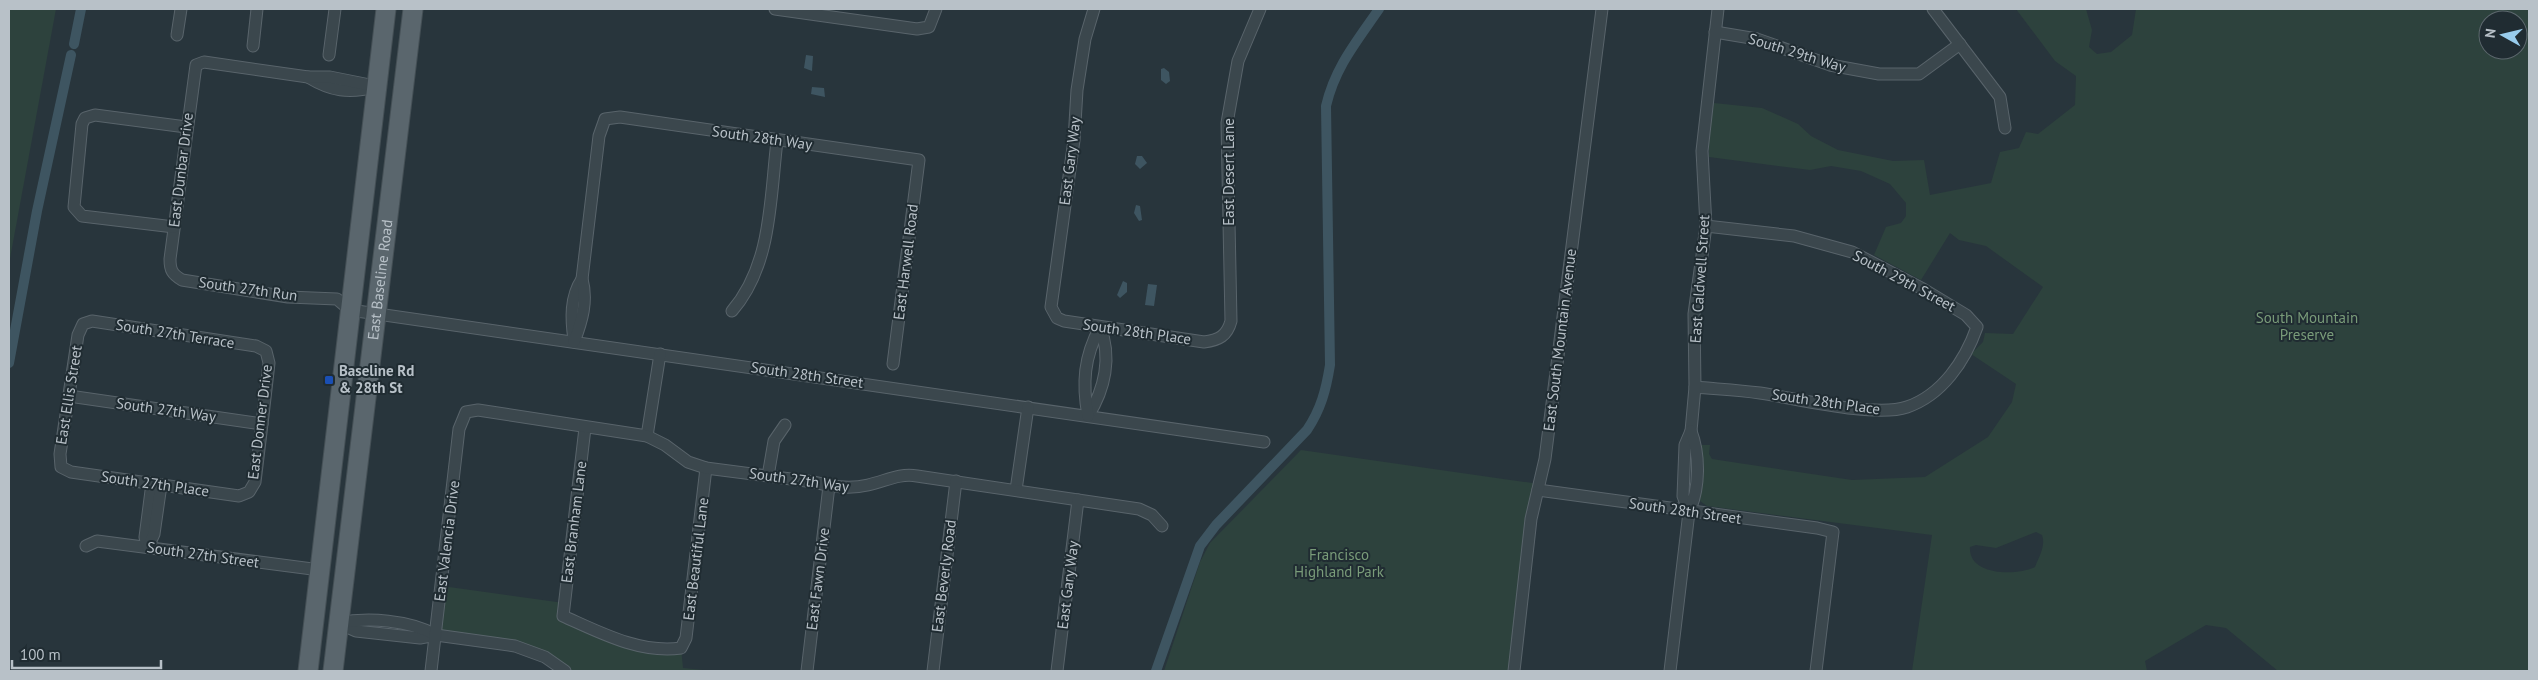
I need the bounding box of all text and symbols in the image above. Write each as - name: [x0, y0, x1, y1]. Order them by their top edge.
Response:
- north arrow: [2478, 10, 2528, 60]
- text: N: [2481, 27, 2500, 39]
- street label: South 29th Way: [1746, 29, 1848, 76]
- street label: East Dunbar Drive: [164, 112, 197, 228]
- street label: East Gary Way: [1055, 116, 1084, 206]
- street label: East Desert Lane: [1219, 118, 1238, 226]
- street label: South 28th Way: [711, 121, 813, 154]
- street label: East Harwell Road: [889, 203, 922, 321]
- street label: East Caldwell Street: [1686, 214, 1713, 344]
- street label: East Baseline Road: [363, 218, 396, 341]
- street label: South 29th Street: [1850, 246, 1959, 316]
- street label: East South Mountain Avenue: [1539, 248, 1580, 432]
- street label: South 27th Run: [197, 272, 299, 305]
- park label: South Mountain Preserve: [2256, 308, 2358, 344]
- street label: South 28th Place: [1082, 314, 1193, 349]
- street label: South 27th Terrace: [114, 315, 236, 352]
- street label: East Ellis Street: [51, 344, 86, 446]
- street label: South 28th Street: [750, 357, 865, 392]
- place label: Baseline Rd & 28th St: [339, 361, 414, 397]
- street label: East Donner Drive: [243, 363, 276, 480]
- marker: Baseline Rd & 28th St: [323, 374, 335, 386]
- street label: South 28th Place: [1771, 384, 1882, 419]
- street label: South 27th Way: [115, 393, 217, 426]
- street label: East Branham Lane: [557, 460, 590, 584]
- street label: South 27th Way: [748, 463, 850, 496]
- street label: South 27th Place: [100, 467, 210, 500]
- street label: East Valencia Drive: [430, 479, 463, 602]
- street label: South 28th Street: [1628, 493, 1743, 528]
- street label: East Beautiful Lane: [679, 496, 712, 622]
- street label: East Beverly Road: [927, 519, 960, 633]
- street label: East Fawn Drive: [802, 527, 833, 631]
- street label: South 27th Street: [146, 537, 260, 572]
- street label: East Gary Way: [1053, 540, 1082, 630]
- park label: Francisco Highland Park: [1294, 545, 1385, 581]
- scale bar: [12, 638, 161, 670]
- text: 100 m: [20, 645, 61, 664]

